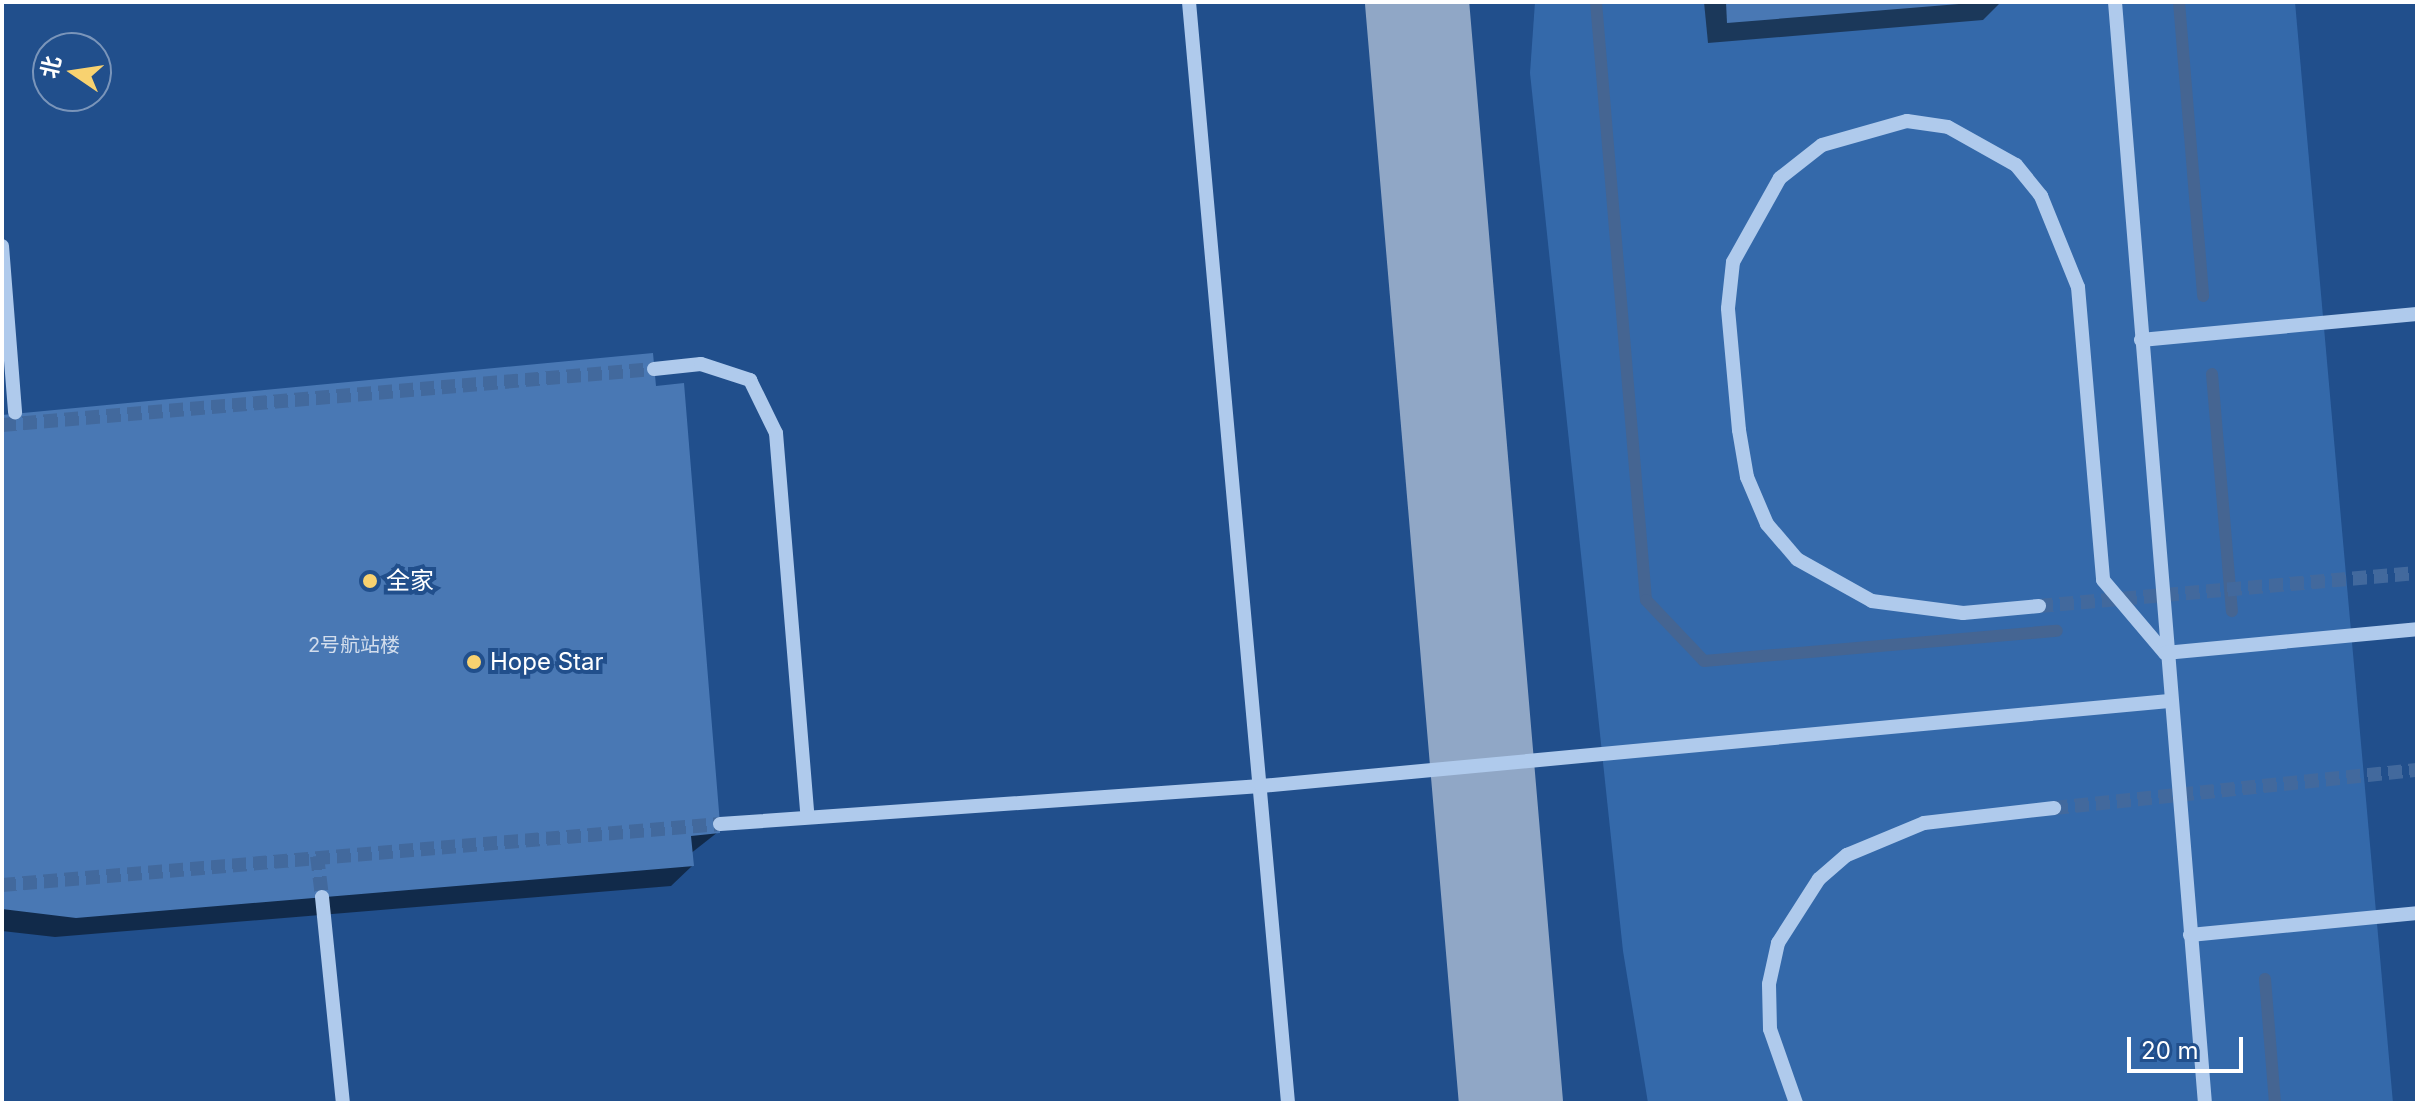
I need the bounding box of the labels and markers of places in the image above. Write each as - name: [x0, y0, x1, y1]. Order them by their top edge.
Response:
- place label: 全家: [386, 567, 434, 595]
- marker: 全家: [361, 572, 379, 590]
- place label: Hope Star: [490, 648, 604, 676]
- marker: Hope Star: [465, 653, 483, 671]

